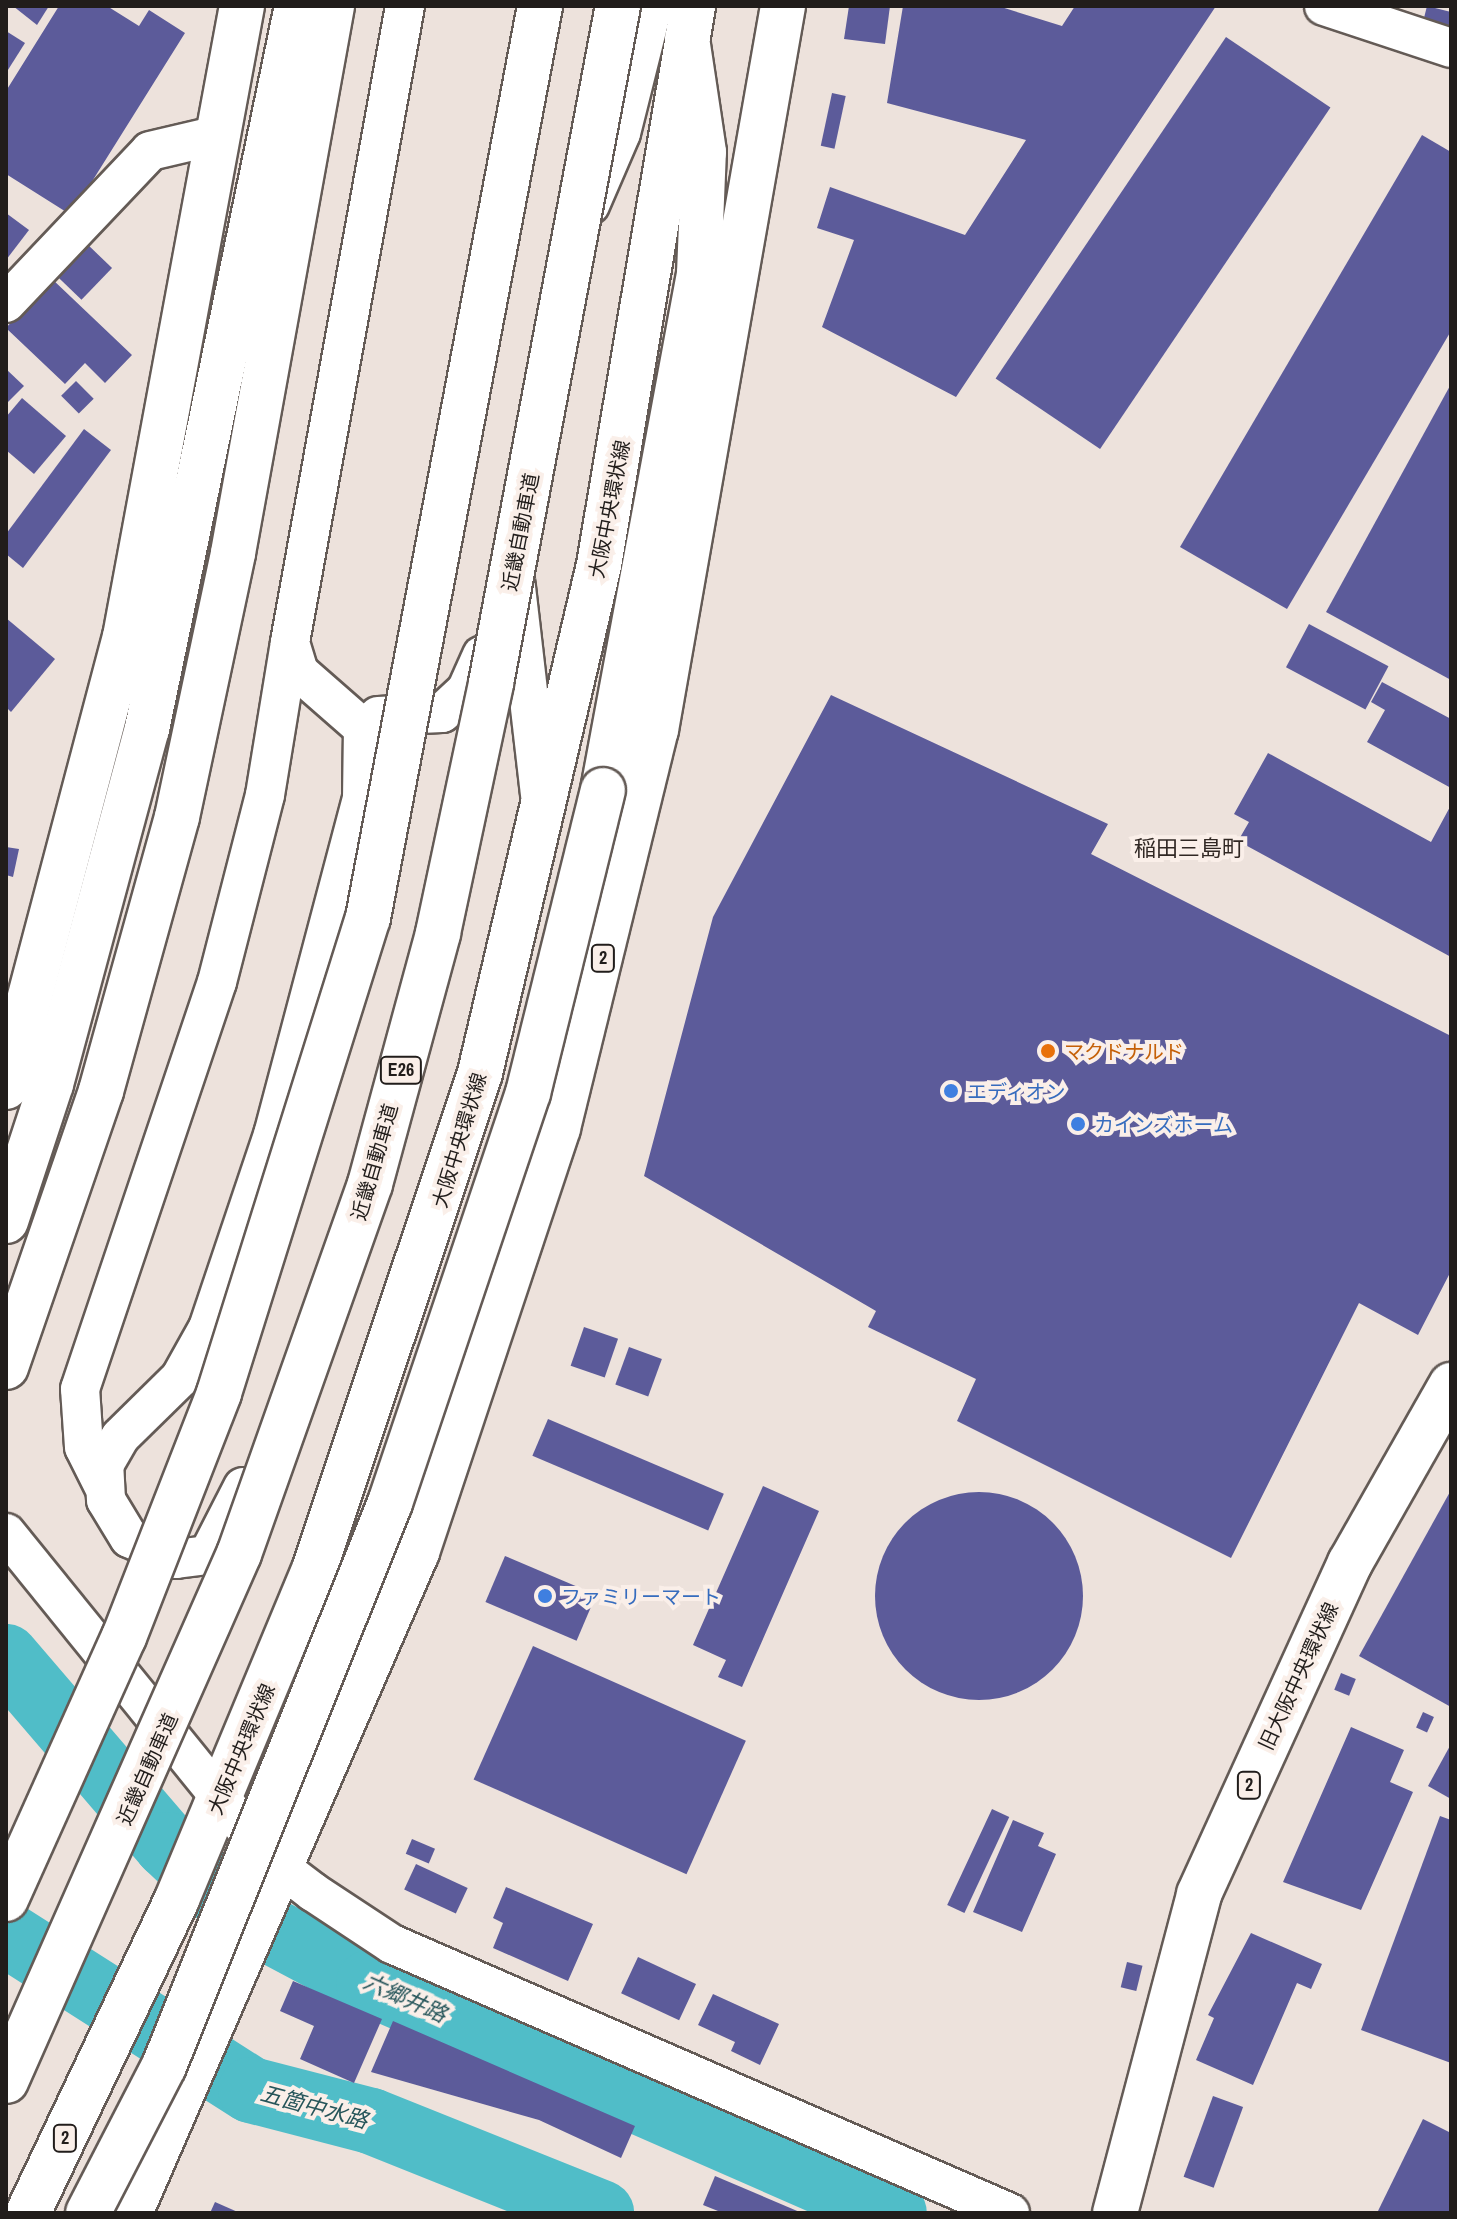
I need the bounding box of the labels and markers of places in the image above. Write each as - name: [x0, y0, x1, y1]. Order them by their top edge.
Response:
- place label: マクドナルド: [1064, 1039, 1184, 1063]
- marker: マクドナルド: [1039, 1042, 1057, 1060]
- place label: エディオン: [967, 1079, 1067, 1103]
- marker: エディオン: [942, 1082, 960, 1100]
- place label: カインズホーム: [1094, 1112, 1234, 1136]
- marker: カインズホーム: [1069, 1115, 1087, 1133]
- place label: ファミリーマート: [561, 1584, 721, 1608]
- marker: ファミリーマート: [536, 1587, 554, 1605]

